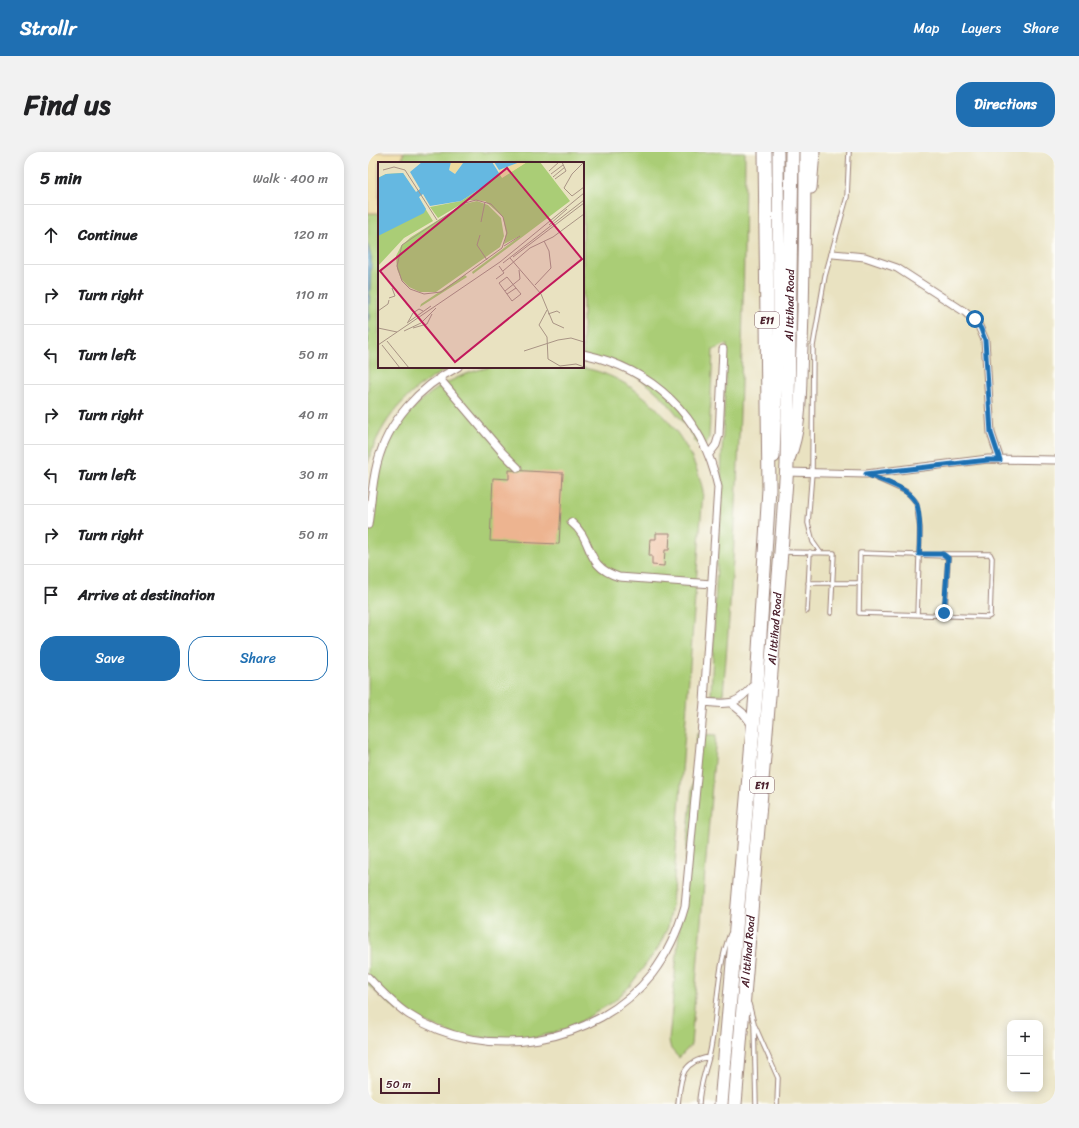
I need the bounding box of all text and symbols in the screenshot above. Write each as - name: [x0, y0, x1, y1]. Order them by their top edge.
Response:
- text: Strollr: [20, 12, 76, 45]
- text: Map: [914, 16, 939, 41]
- text: Layers: [961, 16, 1001, 41]
- text: Share: [1023, 16, 1059, 41]
- text: Find us: [24, 80, 111, 129]
- button: Directions: [956, 82, 1055, 127]
- inset map: [378, 162, 584, 368]
- text: 5 min: [40, 163, 82, 193]
- text: Walk · 400 m: [253, 167, 328, 190]
- text: Continue: [78, 222, 138, 248]
- text: 120 m: [293, 223, 328, 246]
- icon: ahead: [40, 224, 62, 246]
- street label: Al Ittihad Road: [780, 268, 800, 342]
- text: Turn right: [78, 282, 143, 308]
- text: 110 m: [295, 283, 328, 306]
- icon: right: [40, 284, 62, 306]
- route start: [966, 310, 984, 328]
- road number: E11: [755, 312, 779, 328]
- text: Turn left: [78, 342, 136, 368]
- text: 50 m: [298, 343, 328, 366]
- icon: left: [40, 344, 62, 366]
- text: Turn right: [78, 402, 143, 428]
- text: 40 m: [298, 403, 328, 426]
- icon: right: [40, 404, 62, 426]
- text: Turn left: [78, 462, 136, 488]
- text: 30 m: [299, 463, 328, 486]
- icon: left: [40, 464, 62, 486]
- text: Turn right: [78, 522, 143, 548]
- text: 50 m: [298, 523, 328, 546]
- icon: right: [40, 524, 62, 546]
- text: Arrive at destination: [78, 582, 215, 608]
- icon: arrive: [40, 584, 62, 606]
- street label: Al Ittihad Road: [763, 591, 788, 666]
- route end: [935, 604, 953, 622]
- button: Save: [40, 636, 180, 681]
- button: Share: [188, 636, 328, 681]
- road number: E11: [750, 777, 774, 793]
- street label: Al Ittihad Road: [736, 914, 761, 989]
- map controls: [1007, 1020, 1043, 1092]
- button: +: [1007, 1020, 1043, 1056]
- button: −: [1007, 1056, 1043, 1092]
- text: 50 m: [386, 1075, 411, 1094]
- scale bar: [380, 1076, 440, 1095]

